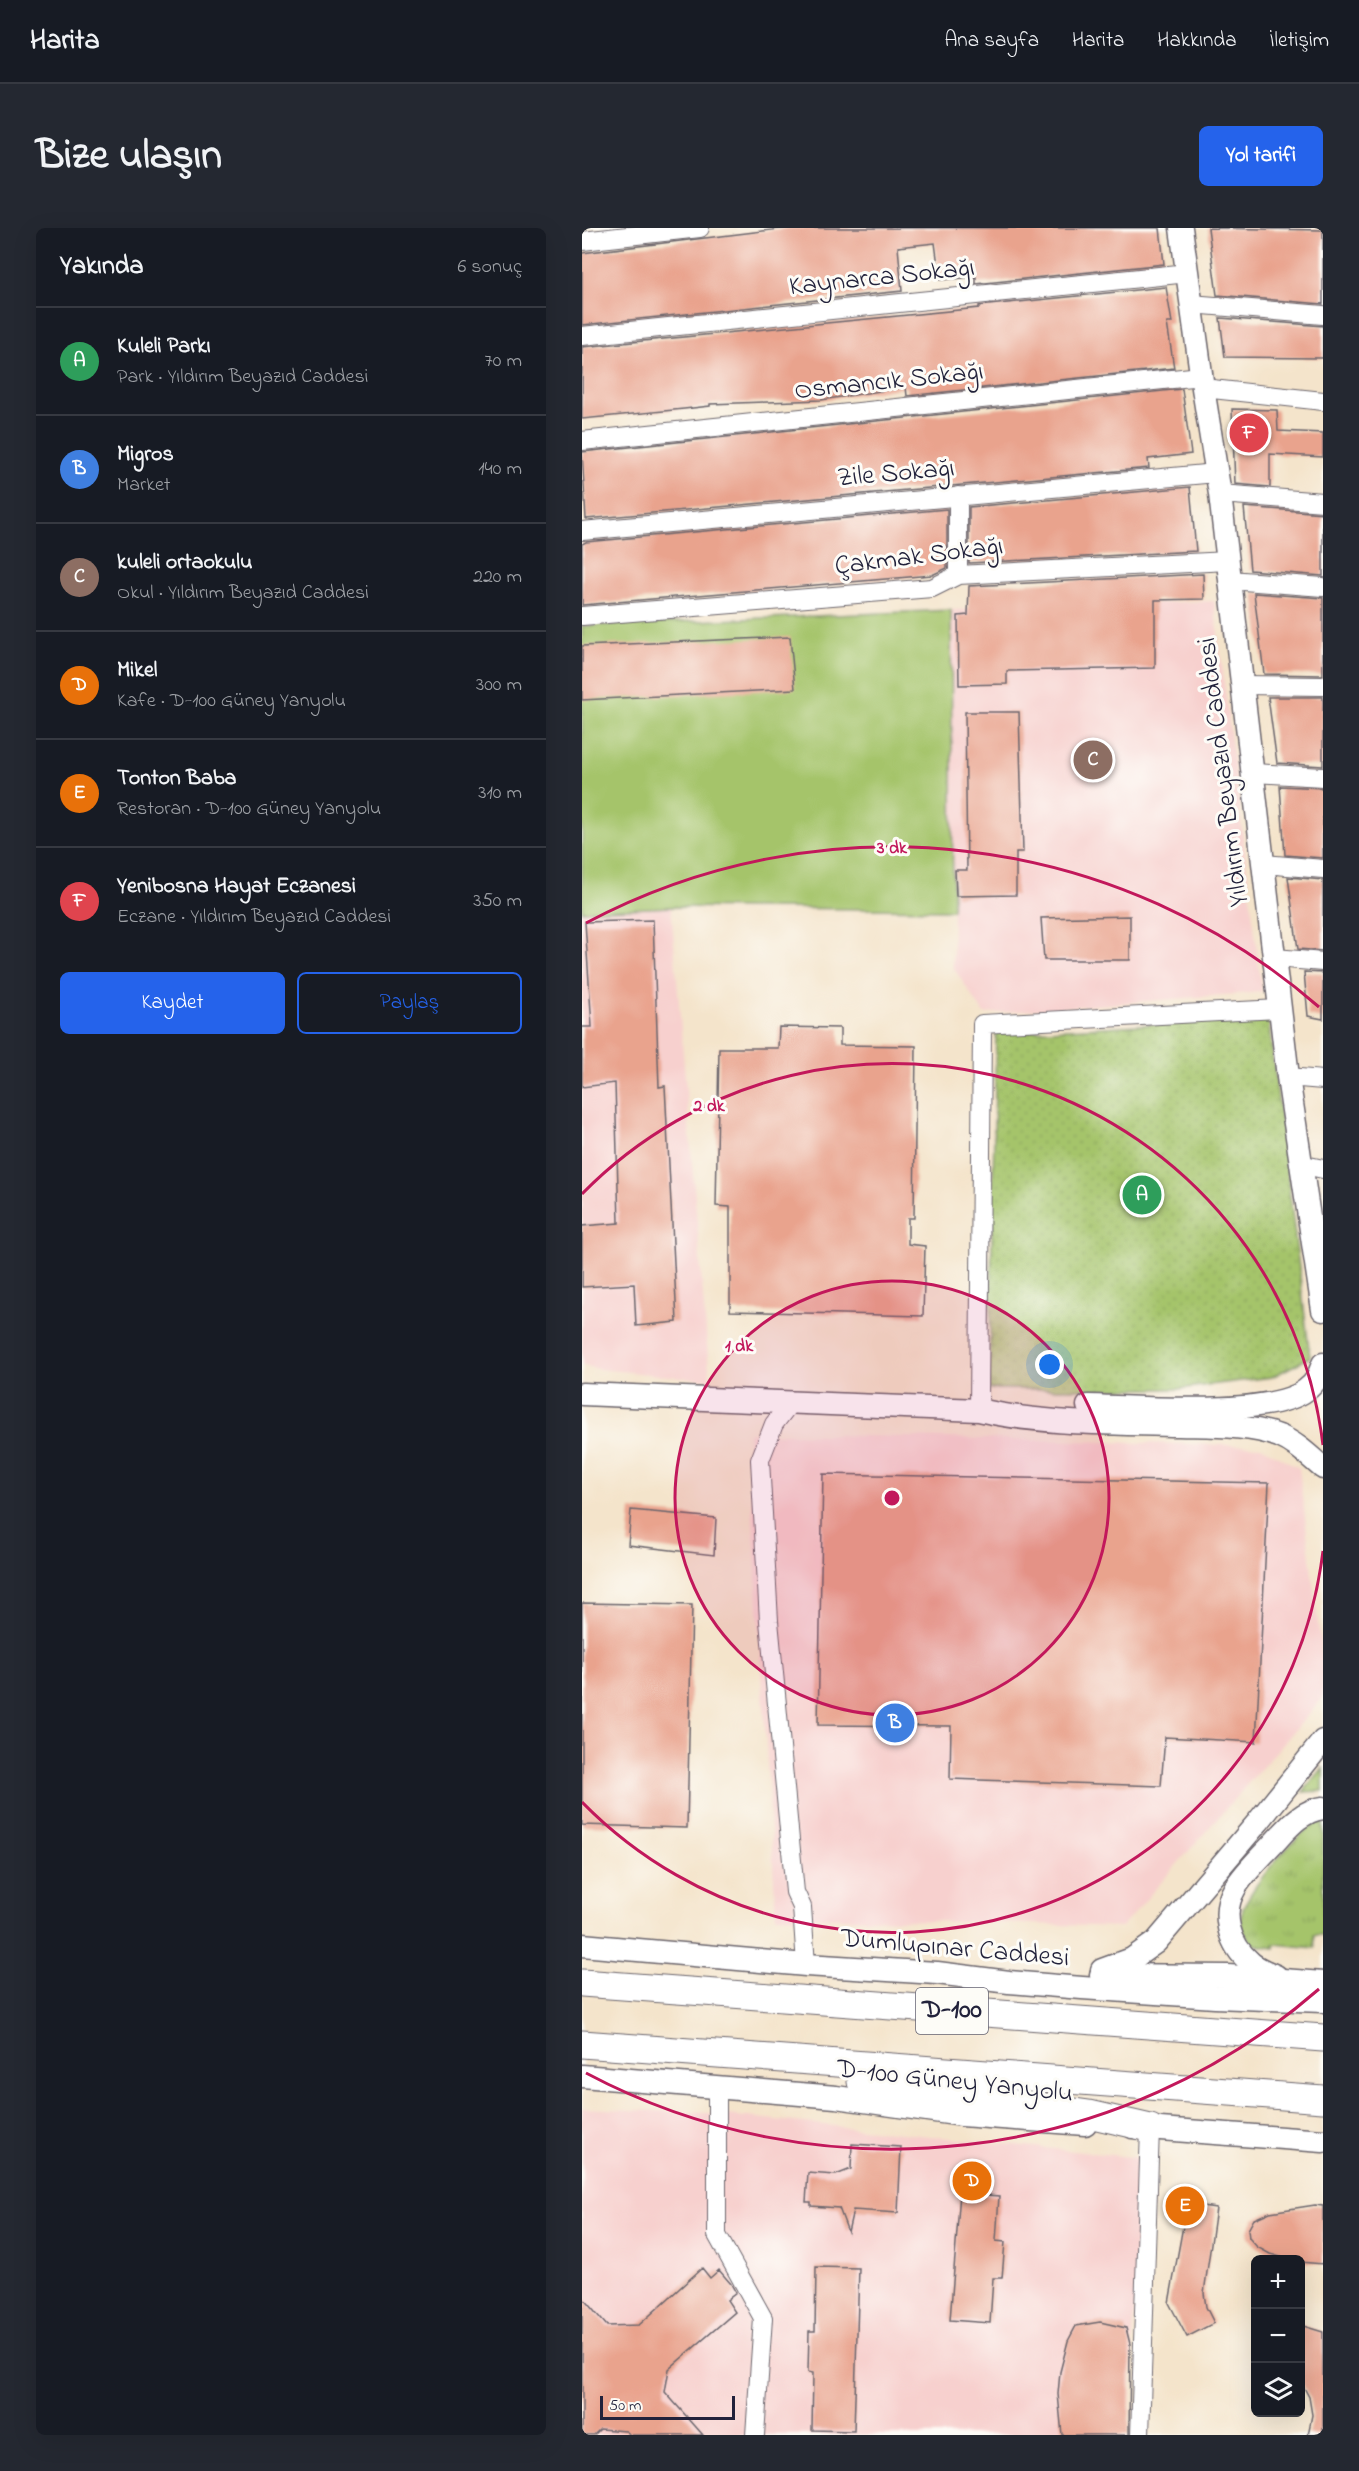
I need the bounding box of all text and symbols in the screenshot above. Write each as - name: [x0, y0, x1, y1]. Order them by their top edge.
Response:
- text: Harita: [30, 21, 100, 62]
- text: Ana sayfa: [944, 26, 1039, 56]
- text: Harita: [1072, 26, 1124, 56]
- text: Hakkında: [1157, 26, 1237, 56]
- text: İletişim: [1270, 26, 1329, 56]
- text: Bize ulaşın: [36, 126, 222, 187]
- button: Yol tarifi: [1199, 126, 1323, 186]
- text: Yakında: [60, 248, 144, 286]
- street label: Kaynarca Sokağı: [787, 249, 977, 307]
- text: 6 sonuç: [458, 253, 522, 282]
- text: Kuleli Parkı: [117, 331, 211, 363]
- text: A: [73, 347, 86, 376]
- text: 70 m: [485, 347, 522, 376]
- street label: Osmancık Sokağı: [793, 353, 985, 411]
- text: Park · Yıldırım Beyazıd Caddesi: [117, 363, 368, 392]
- pin: F: [1230, 410, 1268, 456]
- text: Migros: [117, 439, 174, 471]
- street label: Zile Sokağı: [836, 449, 956, 499]
- text: B: [73, 455, 86, 484]
- text: 140 m: [478, 455, 522, 484]
- text: Market: [117, 471, 171, 500]
- street label: Çakmak Sokağı: [833, 527, 1005, 587]
- text: kuleli ortaokulu: [117, 547, 253, 579]
- text: C: [74, 563, 85, 592]
- text: 220 m: [473, 563, 522, 592]
- text: Okul · Yıldırım Beyazıd Caddesi: [117, 579, 369, 608]
- street label: Yıldırım Beyazıd Caddesi: [1188, 635, 1260, 909]
- text: Mikel: [117, 655, 158, 687]
- text: D: [72, 671, 87, 700]
- text: 300 m: [476, 671, 522, 700]
- text: Kafe · D-100 Güney Yanyolu: [117, 687, 346, 716]
- pin: C: [1074, 738, 1112, 782]
- text: Tonton Baba: [117, 763, 236, 795]
- text: E: [73, 779, 86, 808]
- text: 310 m: [478, 779, 522, 808]
- text: Restoran · D-100 Güney Yanyolu: [117, 795, 381, 824]
- text: 3 dk: [876, 836, 908, 862]
- text: Yenibosna Hayat Eczanesi: [117, 871, 356, 903]
- text: F: [73, 887, 86, 916]
- text: 350 m: [473, 887, 522, 916]
- text: Eczane · Yıldırım Beyazıd Caddesi: [117, 903, 391, 932]
- button: Kaydet: [60, 972, 285, 1034]
- button: Paylaş: [297, 972, 522, 1034]
- text: 2 dk: [692, 1094, 726, 1120]
- pin: A: [1122, 1172, 1162, 1218]
- text: 1 dk: [725, 1334, 754, 1360]
- your location: [1035, 1350, 1064, 1379]
- centre of rings: [882, 1488, 902, 1508]
- pin: B: [876, 1700, 914, 1746]
- street label: Dumlupınar Caddesi: [838, 1920, 1071, 1978]
- road number: D-100: [916, 1988, 988, 2034]
- street label: D-100 Güney Yanyolu: [834, 2050, 1075, 2114]
- pin: D: [952, 2158, 992, 2204]
- pin: E: [1166, 2184, 1204, 2228]
- map controls: [1251, 2255, 1305, 2417]
- button: +: [1251, 2255, 1305, 2309]
- button: −: [1251, 2309, 1305, 2363]
- button: layers: [1251, 2363, 1305, 2417]
- scale bar: [600, 2393, 735, 2420]
- text: 50 m: [609, 2394, 641, 2418]

